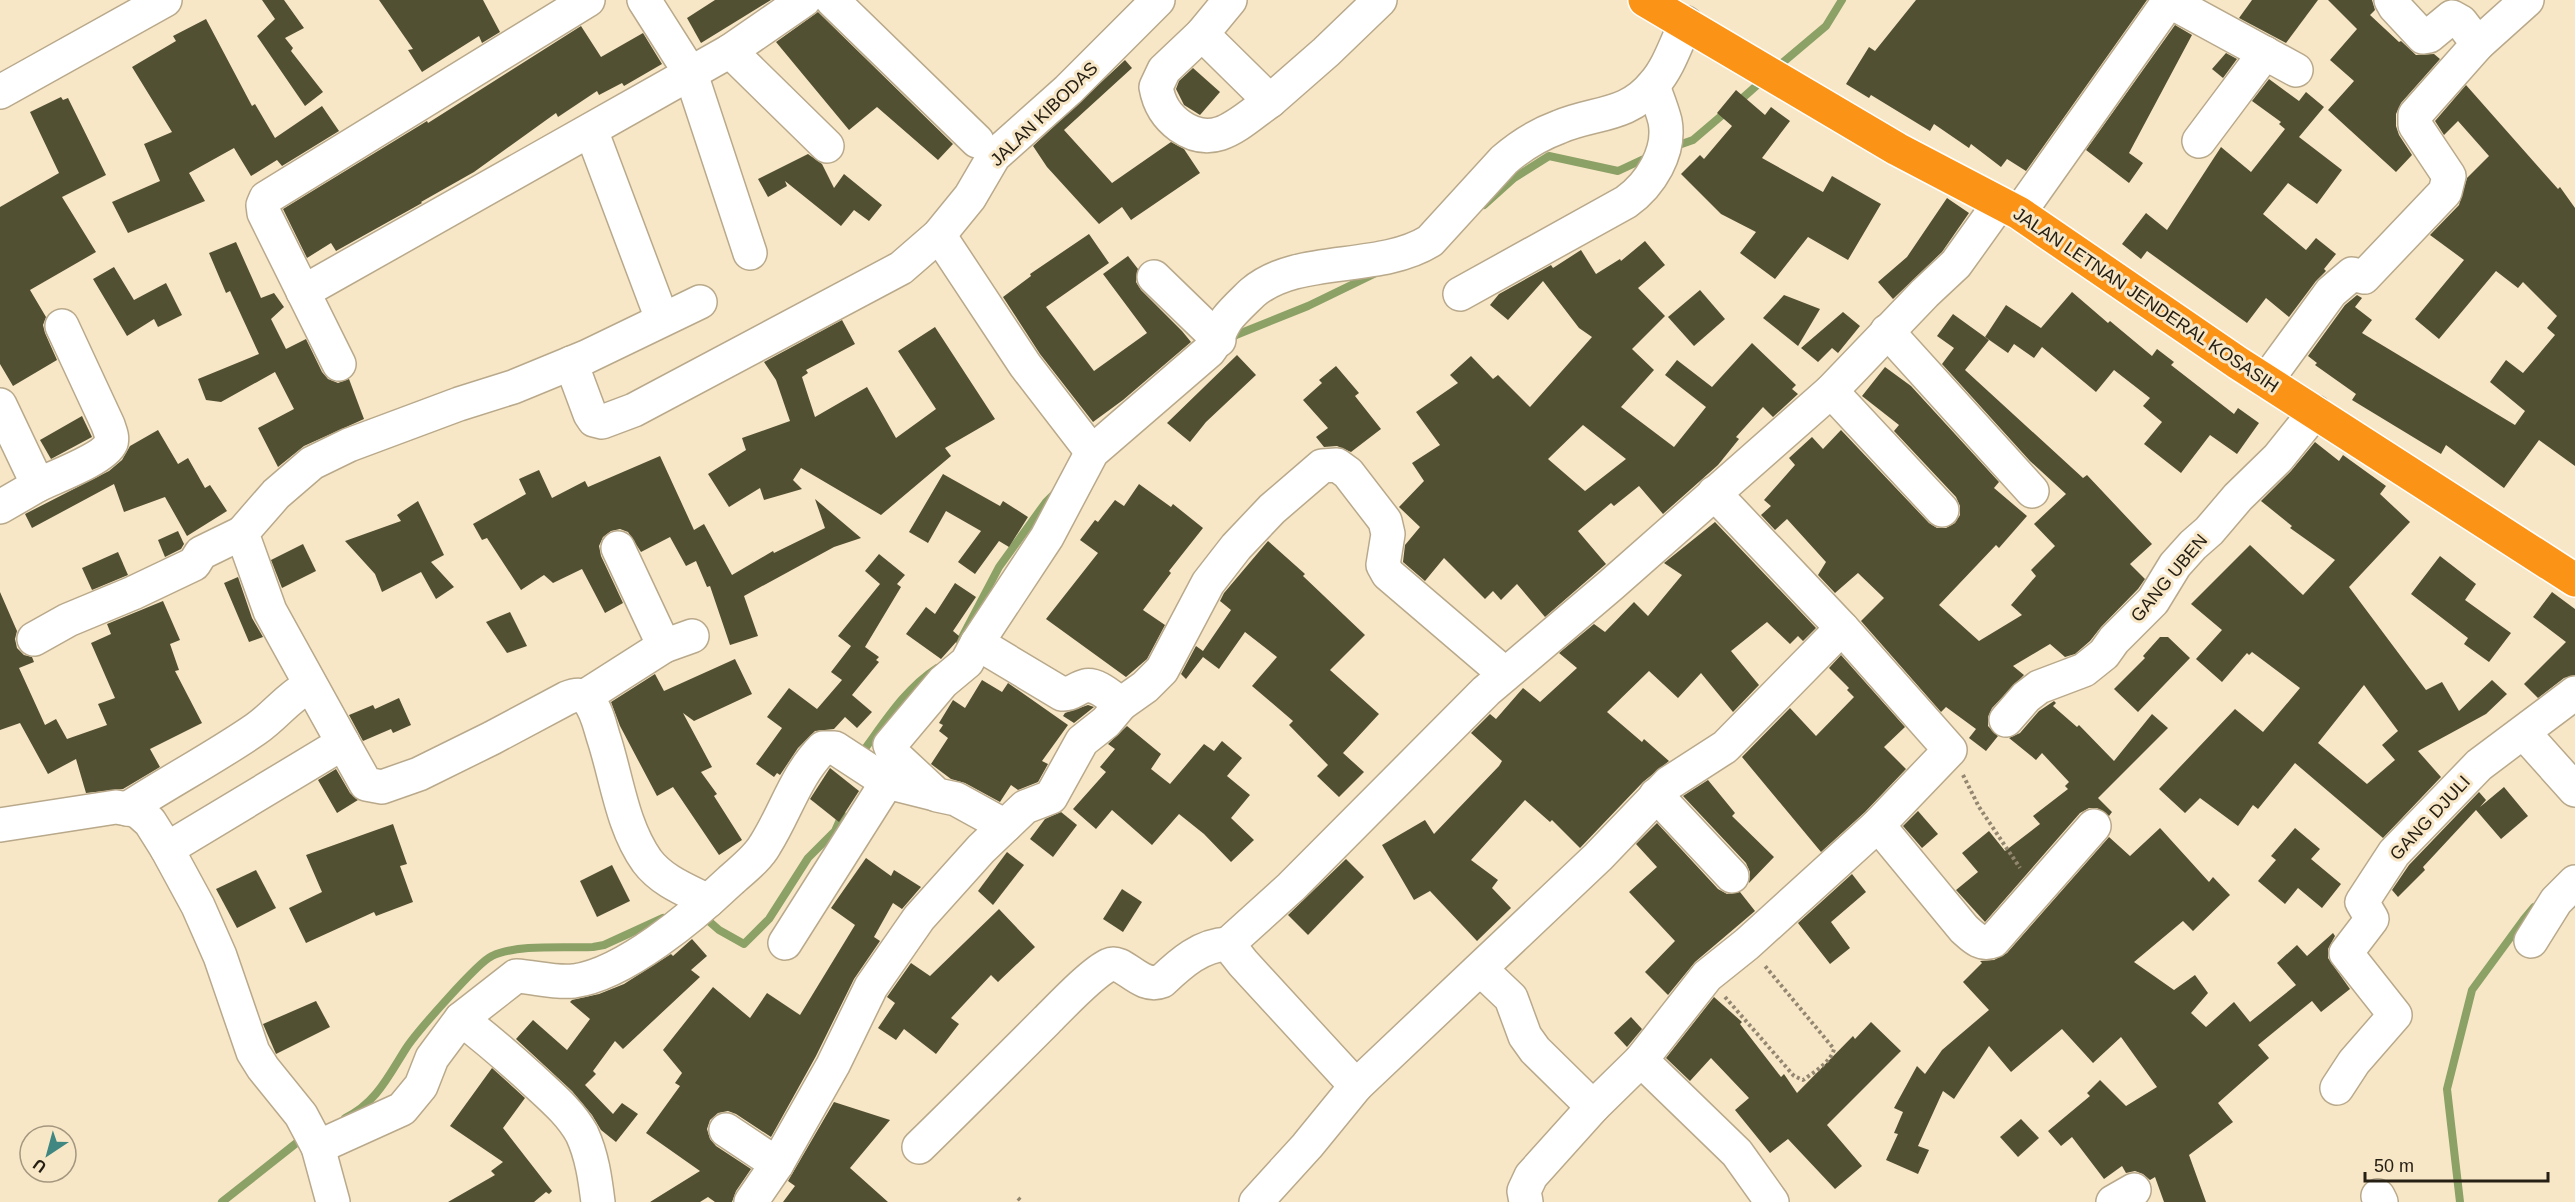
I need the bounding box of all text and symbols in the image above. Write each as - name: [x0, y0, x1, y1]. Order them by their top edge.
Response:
- street label: JALAN KIBODAS: [986, 58, 1102, 170]
- street label: JALAN LETNAN JENDERAL KOSASIH: [2010, 204, 2282, 396]
- street label: GANG UBEN: [2127, 530, 2211, 626]
- street label: GANG DJULI: [2386, 772, 2474, 864]
- north arrow: [18, 1124, 78, 1184]
- scale bar: [2365, 1145, 2548, 1183]
- text: U: [30, 1155, 49, 1176]
- text: 50 m: [2374, 1156, 2414, 1176]

